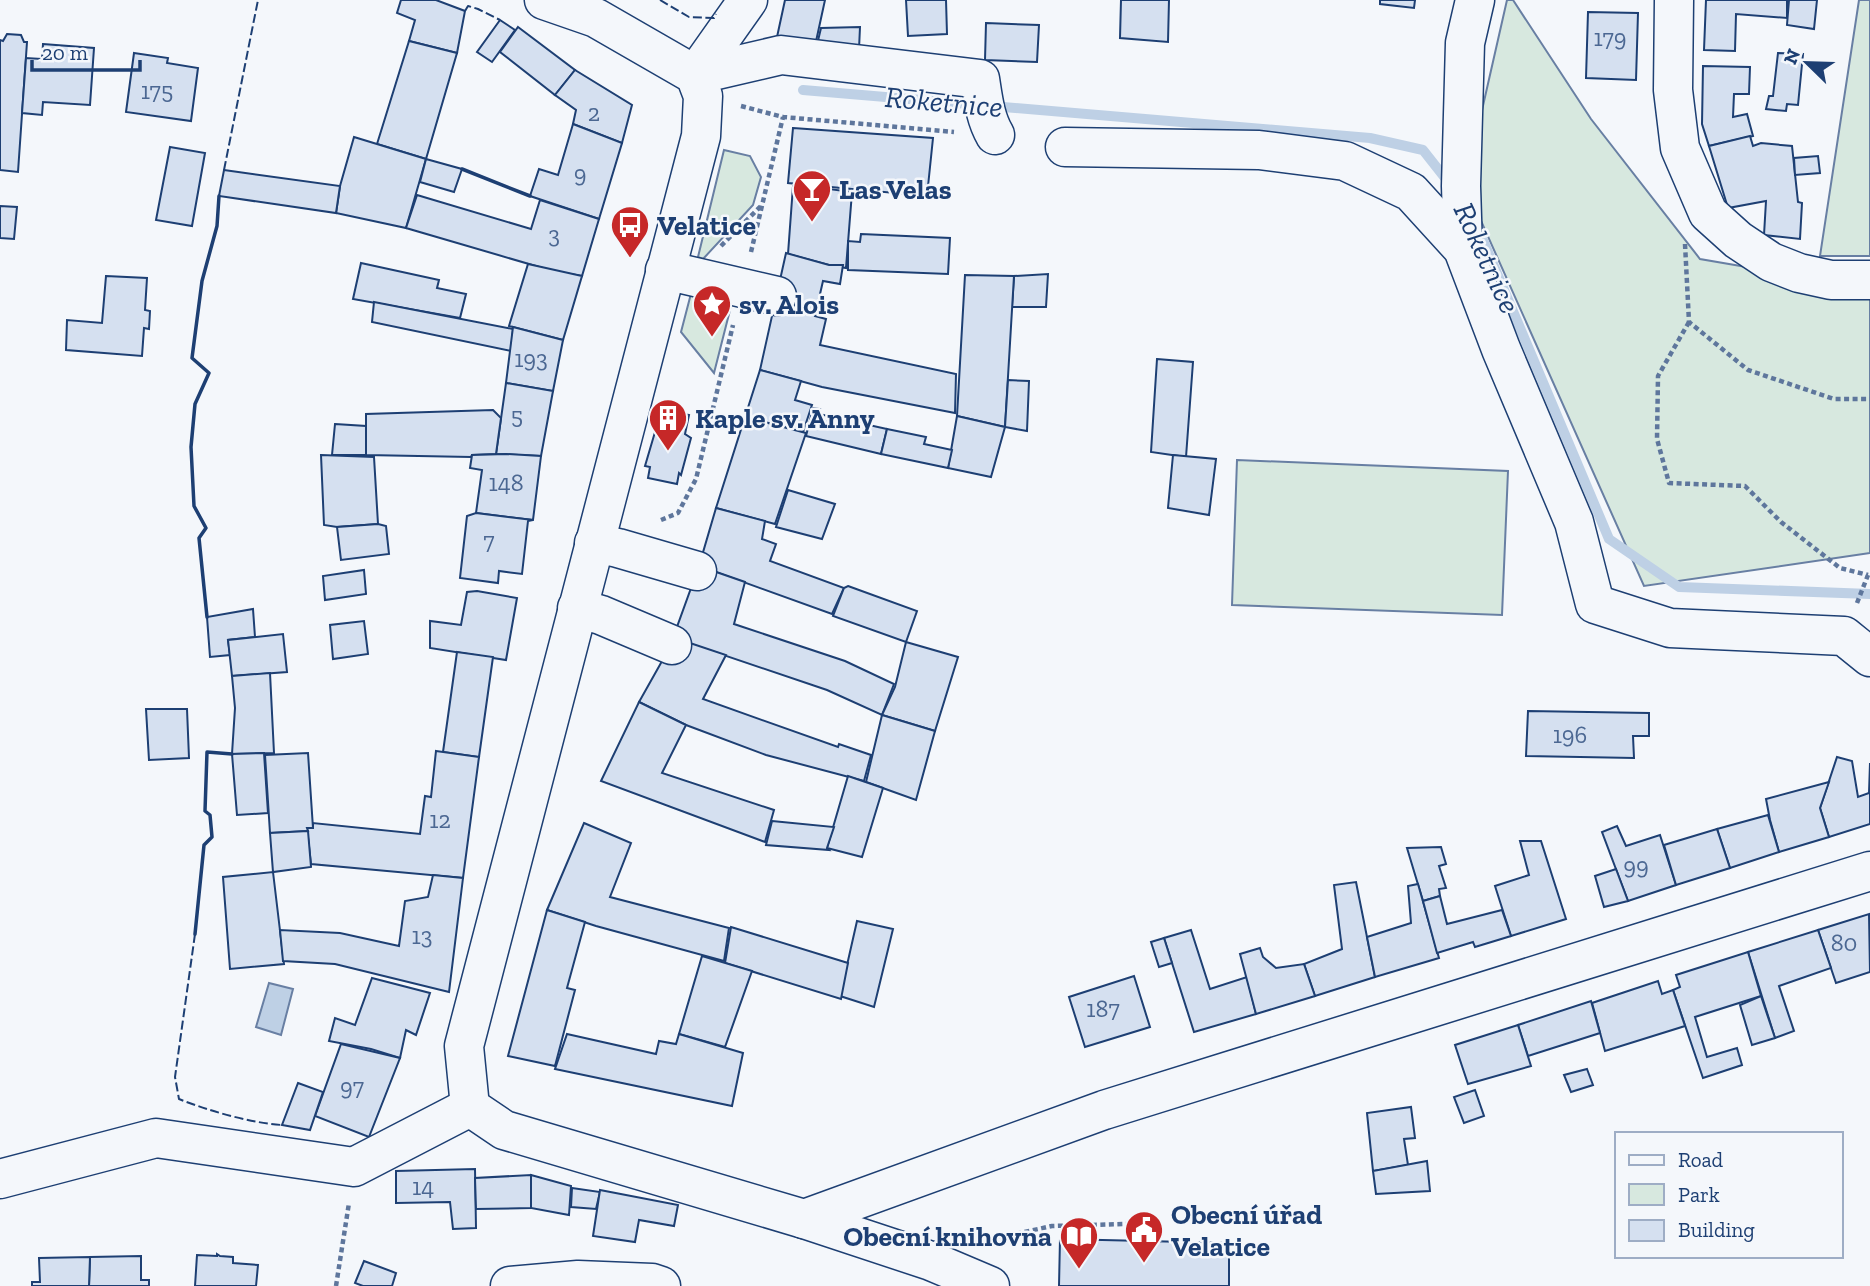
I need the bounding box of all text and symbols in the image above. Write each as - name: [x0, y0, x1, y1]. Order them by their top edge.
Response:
- house number: 179: [1594, 23, 1626, 52]
- scale bar: [32, 28, 140, 72]
- north arrow: [1772, 28, 1842, 98]
- text: 20 m: [42, 40, 88, 65]
- text: N: [1778, 45, 1805, 68]
- house number: 175: [141, 76, 173, 105]
- water label: Roketnice: [884, 79, 1004, 125]
- house number: 2: [588, 98, 600, 127]
- house number: 9: [574, 159, 586, 188]
- bar icon: Las Velas: [791, 168, 833, 223]
- place label: Las Velas: [839, 173, 952, 206]
- water label: Roketnice: [1446, 197, 1528, 319]
- bus stop icon: Velatice: [609, 204, 651, 259]
- place label: Velatice: [657, 209, 756, 242]
- house number: 3: [548, 220, 560, 249]
- place icon: sv. Alois: [691, 283, 733, 338]
- place label: sv. Alois: [739, 288, 839, 321]
- house number: 193: [514, 344, 548, 373]
- building icon: Kaple sv. Anny: [647, 397, 689, 452]
- house number: 5: [511, 401, 523, 430]
- place label: Kaple sv. Anny: [695, 402, 875, 435]
- house number: 148: [488, 468, 524, 497]
- house number: 7: [483, 526, 495, 555]
- house number: 196: [1553, 720, 1587, 749]
- house number: 12: [429, 805, 451, 834]
- house number: 99: [1623, 851, 1649, 880]
- house number: 13: [412, 921, 432, 950]
- house number: 80: [1831, 928, 1857, 957]
- house number: 187: [1086, 994, 1120, 1023]
- house number: 97: [340, 1072, 364, 1101]
- legend: [1615, 1132, 1842, 1258]
- text: Road: [1678, 1147, 1724, 1172]
- house number: 14: [412, 1172, 434, 1201]
- text: Park: [1678, 1182, 1720, 1207]
- place label: Obecní úřad Velatice: [1171, 1198, 1322, 1263]
- public building icon: Obecní úřad Velatice: [1123, 1209, 1165, 1264]
- library icon: Obecní knihovna: [1058, 1215, 1100, 1270]
- text: Building: [1678, 1217, 1755, 1242]
- place label: Obecní knihovna: [843, 1220, 1052, 1253]

